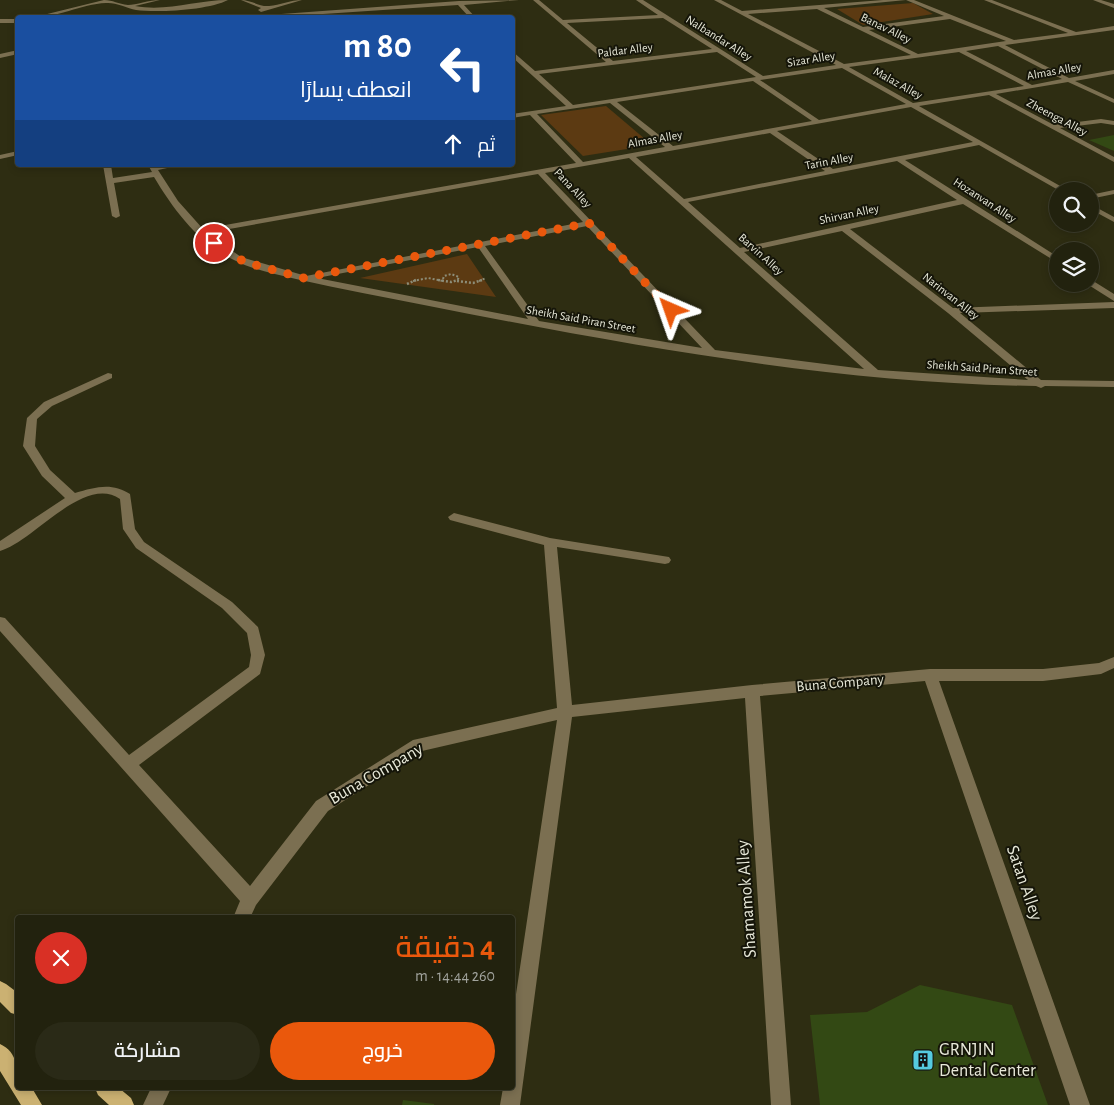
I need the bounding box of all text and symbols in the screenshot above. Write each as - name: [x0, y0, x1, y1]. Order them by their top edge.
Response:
- street label: Banav Alley: [859, 11, 913, 46]
- street label: Nalbandar Alley: [683, 13, 754, 64]
- text: 80 m: [343, 29, 412, 64]
- icon: left: [430, 35, 495, 100]
- street label: Paldar Alley: [597, 41, 653, 60]
- street label: Sizar Alley: [786, 49, 836, 70]
- street label: Almas Alley: [1026, 60, 1082, 83]
- street label: Malaz Alley: [871, 65, 924, 102]
- text: انعطف يسارًا: [300, 79, 412, 101]
- street label: Zheenga Alley: [1024, 96, 1089, 139]
- street label: Almas Alley: [627, 128, 683, 151]
- icon: ahead: [439, 130, 467, 158]
- text: ثم: [477, 136, 495, 155]
- street label: Tarin Alley: [804, 150, 854, 173]
- street label: Pana Alley: [551, 166, 594, 211]
- street label: Hozanvan Alley: [951, 175, 1018, 225]
- map controls: [1049, 182, 1099, 292]
- button: search: [1049, 182, 1099, 232]
- street label: Shirvan Alley: [818, 202, 880, 227]
- pin: [193, 222, 235, 264]
- icon: arrive: [200, 229, 228, 257]
- street label: Barvin Alley: [736, 231, 786, 278]
- button: layers: [1049, 242, 1099, 292]
- street label: Narinvan Alley: [920, 270, 982, 322]
- position arrow: [644, 283, 696, 335]
- street label: Sheikh Said Piran Street: [525, 303, 637, 335]
- street label: Sheikh Said Piran Street: [926, 358, 1038, 378]
- street label: Buna Company: [796, 672, 885, 694]
- street label: Buna Company: [326, 740, 426, 808]
- street label: Shamamok Alley: [734, 839, 760, 959]
- street label: Satan Alley: [1003, 843, 1045, 923]
- button: close: [35, 932, 87, 984]
- text: 4 دقيقة: [395, 933, 495, 963]
- text: 260 m · 14:44: [415, 968, 495, 984]
- button: مشاركة: [35, 1022, 260, 1080]
- button: خروج: [270, 1022, 495, 1080]
- place label: GRNJIN Dental Center: [939, 1041, 1036, 1080]
- building icon: GRNJIN Dental Center: [911, 1048, 935, 1072]

